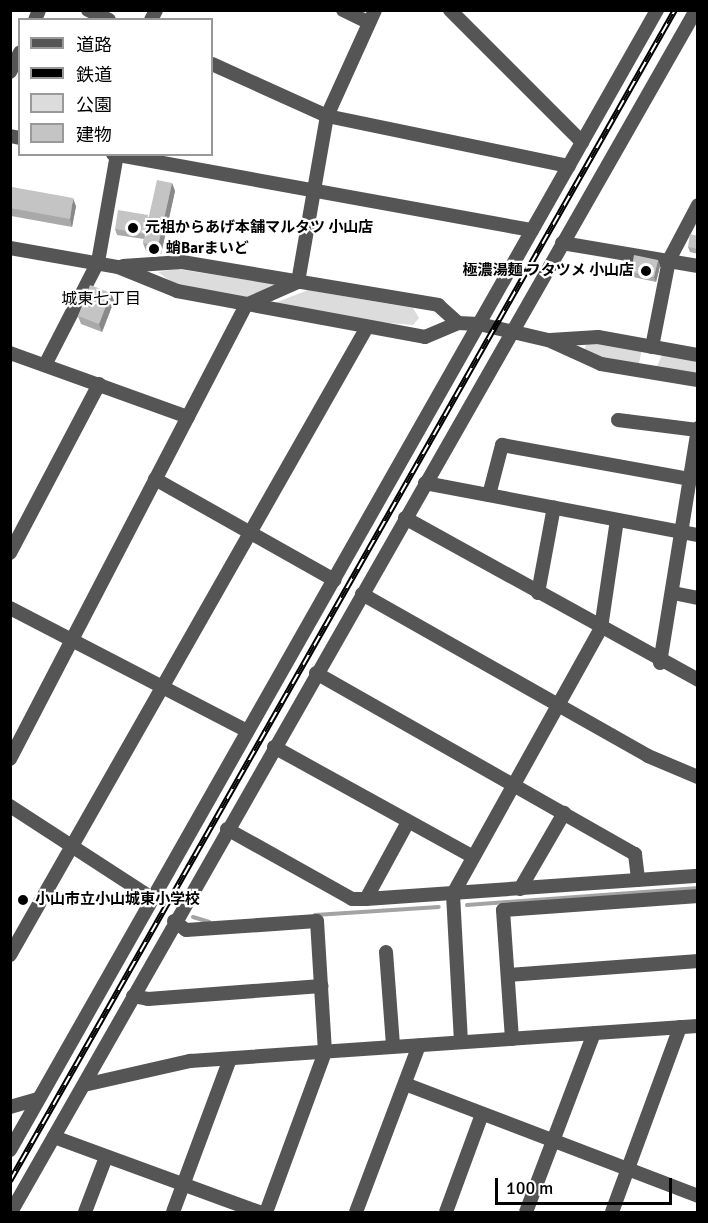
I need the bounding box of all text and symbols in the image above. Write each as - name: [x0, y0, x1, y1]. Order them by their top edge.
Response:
- legend: [18, 18, 213, 156]
- text: 道路: [76, 34, 112, 56]
- text: 鉄道: [76, 64, 112, 86]
- text: 公園: [76, 94, 112, 116]
- text: 建物: [76, 124, 112, 146]
- place label: 元祖からあげ本舗マルタツ 小山店: [145, 219, 373, 237]
- marker: 元祖からあげ本舗マルタツ 小山店: [126, 221, 140, 235]
- place label: 蛸Barまいど: [166, 240, 249, 258]
- marker: 蛸Barまいど: [147, 242, 161, 256]
- place label: 極濃湯麺 フタツメ 小山店: [462, 262, 634, 280]
- marker: 極濃湯麺 フタツメ 小山店: [639, 264, 653, 278]
- district label: 城東七丁目: [61, 289, 141, 309]
- place label: 小山市立小山城東小学校: [35, 891, 200, 909]
- marker: 小山市立小山城東小学校: [16, 893, 30, 907]
- scale bar: [498, 1166, 675, 1204]
- text: 100 m: [506, 1177, 553, 1199]

